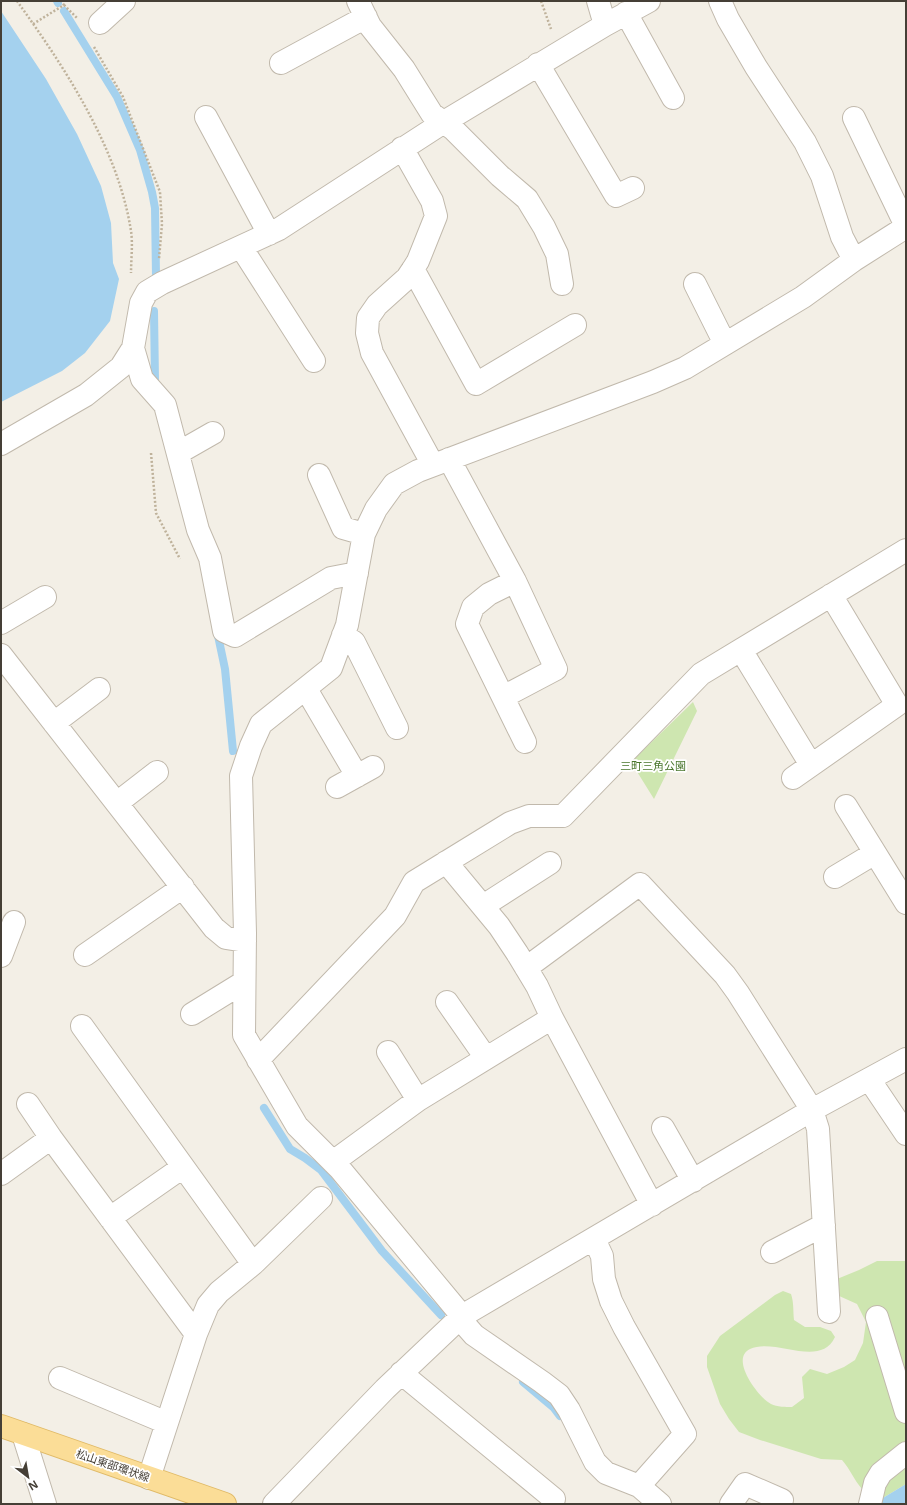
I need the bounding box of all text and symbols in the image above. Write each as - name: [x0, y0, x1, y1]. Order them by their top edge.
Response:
- park label: 三町三角公園: [620, 758, 686, 773]
- street label: 松山東部環状線: [74, 1445, 152, 1485]
- north arrow: [8, 1457, 48, 1497]
- text: N: [26, 1477, 41, 1495]

